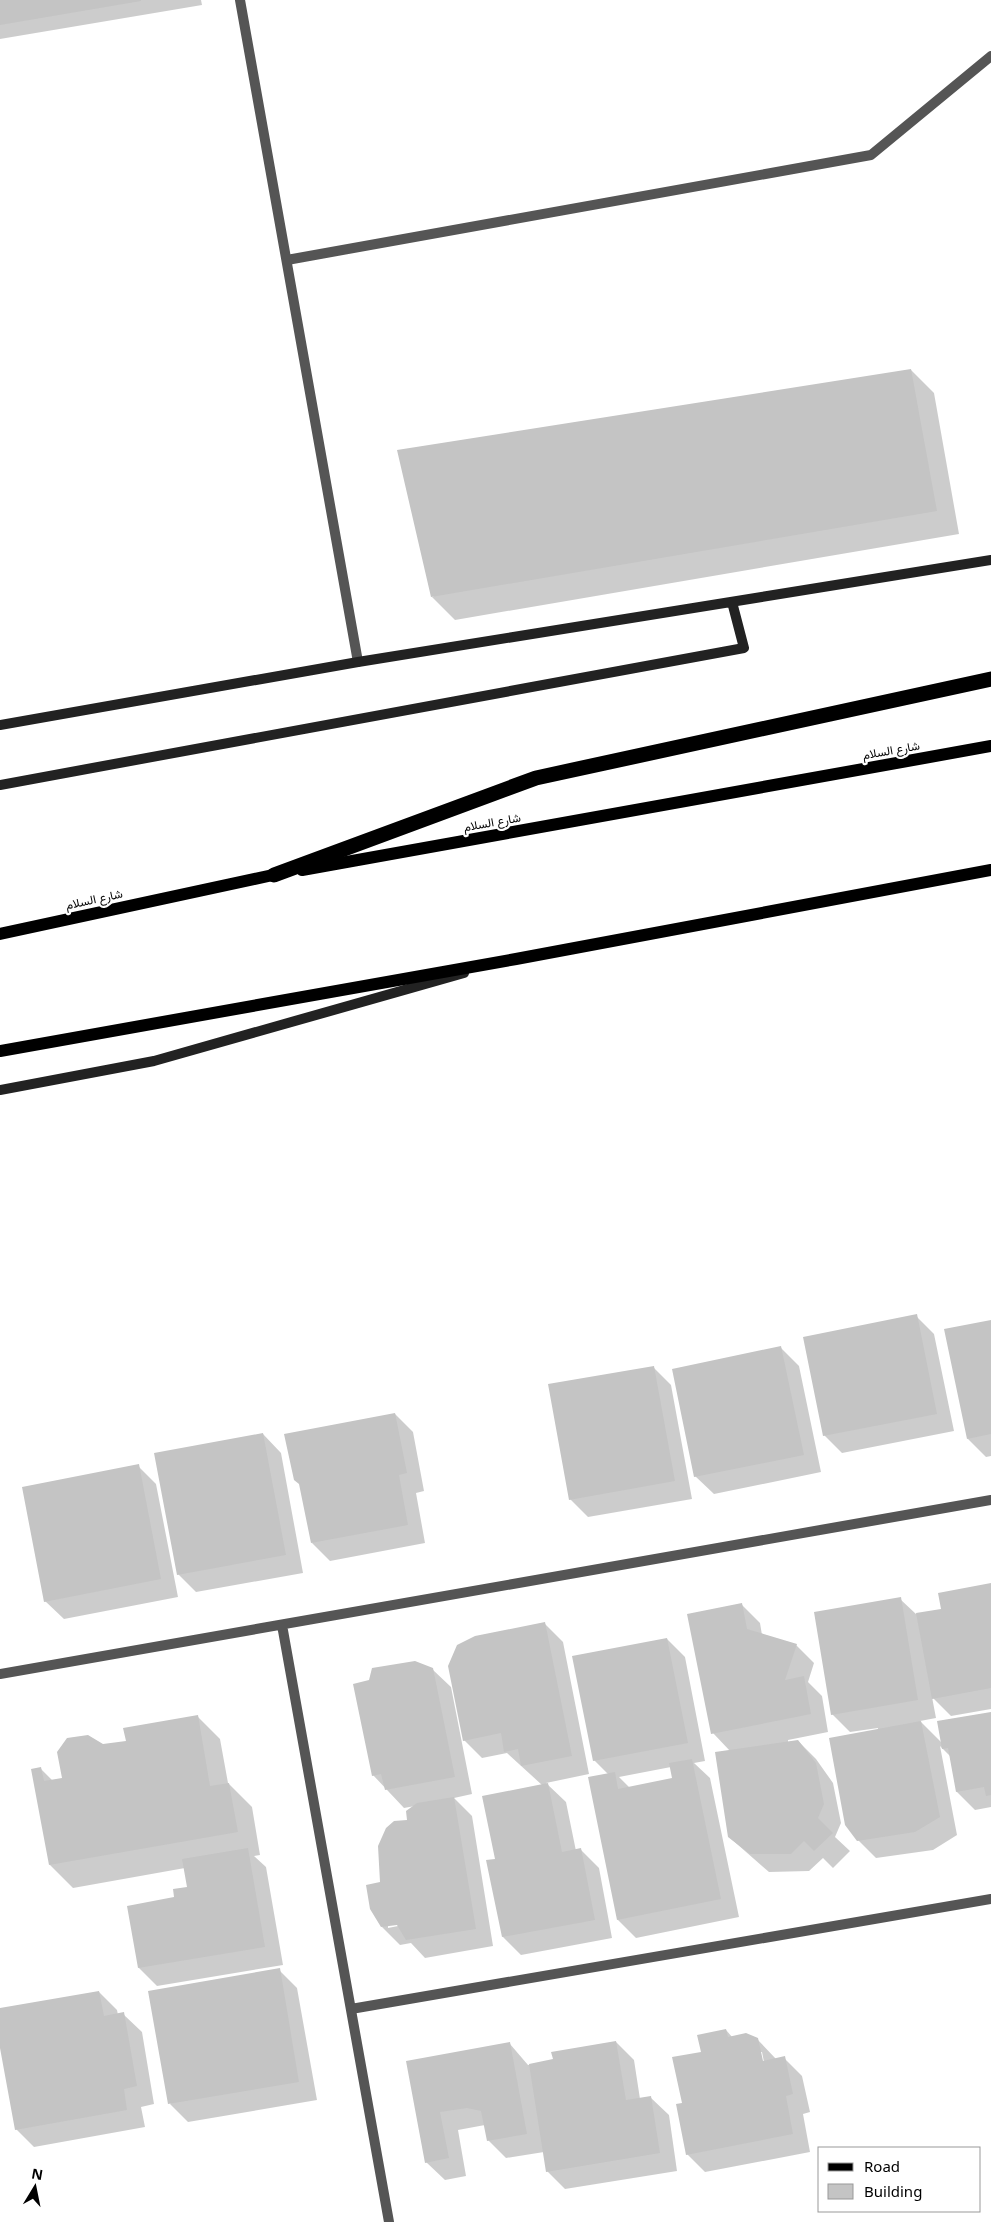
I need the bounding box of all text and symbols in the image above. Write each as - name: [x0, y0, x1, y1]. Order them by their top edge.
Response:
- street label: شارع السلام: [861, 737, 921, 764]
- street label: شارع السلام: [462, 809, 522, 836]
- street label: شارع السلام: [64, 885, 124, 914]
- legend: [818, 2147, 981, 2212]
- text: Road: [864, 2156, 900, 2176]
- north arrow: [10, 2162, 60, 2212]
- text: N: [30, 2163, 45, 2184]
- text: Building: [864, 2181, 922, 2201]

